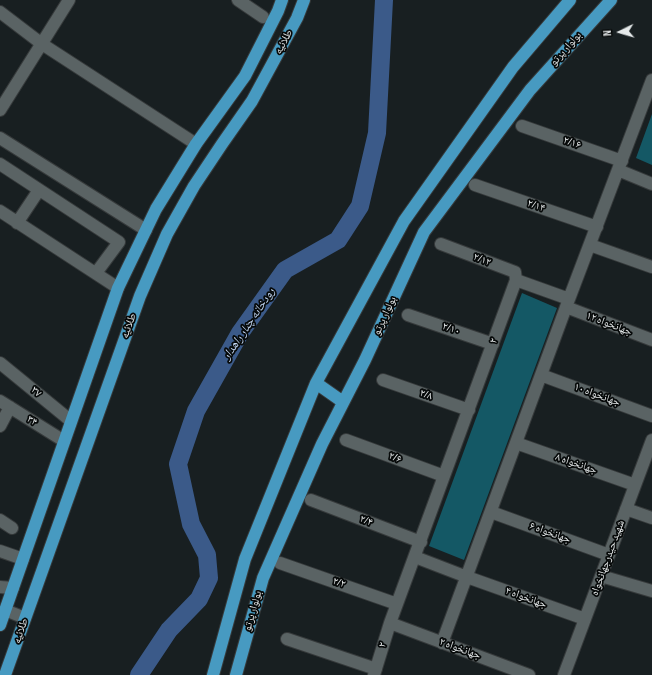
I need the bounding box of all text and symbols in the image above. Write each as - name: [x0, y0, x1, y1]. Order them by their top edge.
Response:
- north arrow: [600, 12, 640, 52]
- street label: طلائیه: [272, 27, 296, 57]
- street label: بولوار پرتو: [547, 29, 585, 69]
- text: N: [601, 30, 614, 37]
- street label: ۲/۱۶: [561, 134, 583, 152]
- street label: ۲/۱۴: [525, 197, 547, 215]
- street label: ۲/۱۲: [471, 251, 493, 269]
- water label: رودخانه چنار راهدار: [220, 285, 278, 363]
- street label: بولوار پرتو: [370, 294, 400, 338]
- street label: جهانخواه ۱۲: [584, 309, 634, 339]
- street label: طلائیه: [118, 312, 140, 340]
- street label: ۲/۱۰: [440, 320, 462, 338]
- street label: ۲: [487, 336, 501, 346]
- street label: جهانخواه ۱۰: [572, 381, 622, 409]
- street label: ۳۷: [28, 384, 44, 400]
- street label: ۲/۸: [418, 387, 434, 403]
- street label: ۳۴: [24, 413, 40, 429]
- street label: ۲/۶: [387, 450, 403, 466]
- street label: جهانخواه ۸: [553, 451, 599, 477]
- street label: ۲/۴: [358, 512, 374, 530]
- street label: شهید حیدرجهانخواه: [588, 518, 628, 598]
- street label: جهانخواه ۶: [527, 519, 573, 547]
- street label: ۲/۲: [331, 575, 347, 591]
- street label: جهانخواه ۴: [503, 584, 549, 612]
- street label: بولوار پرتو: [241, 589, 265, 633]
- street label: طلائیه: [11, 617, 31, 645]
- street label: جهانخواه ۲: [437, 635, 483, 663]
- street label: ۲: [376, 641, 390, 649]

